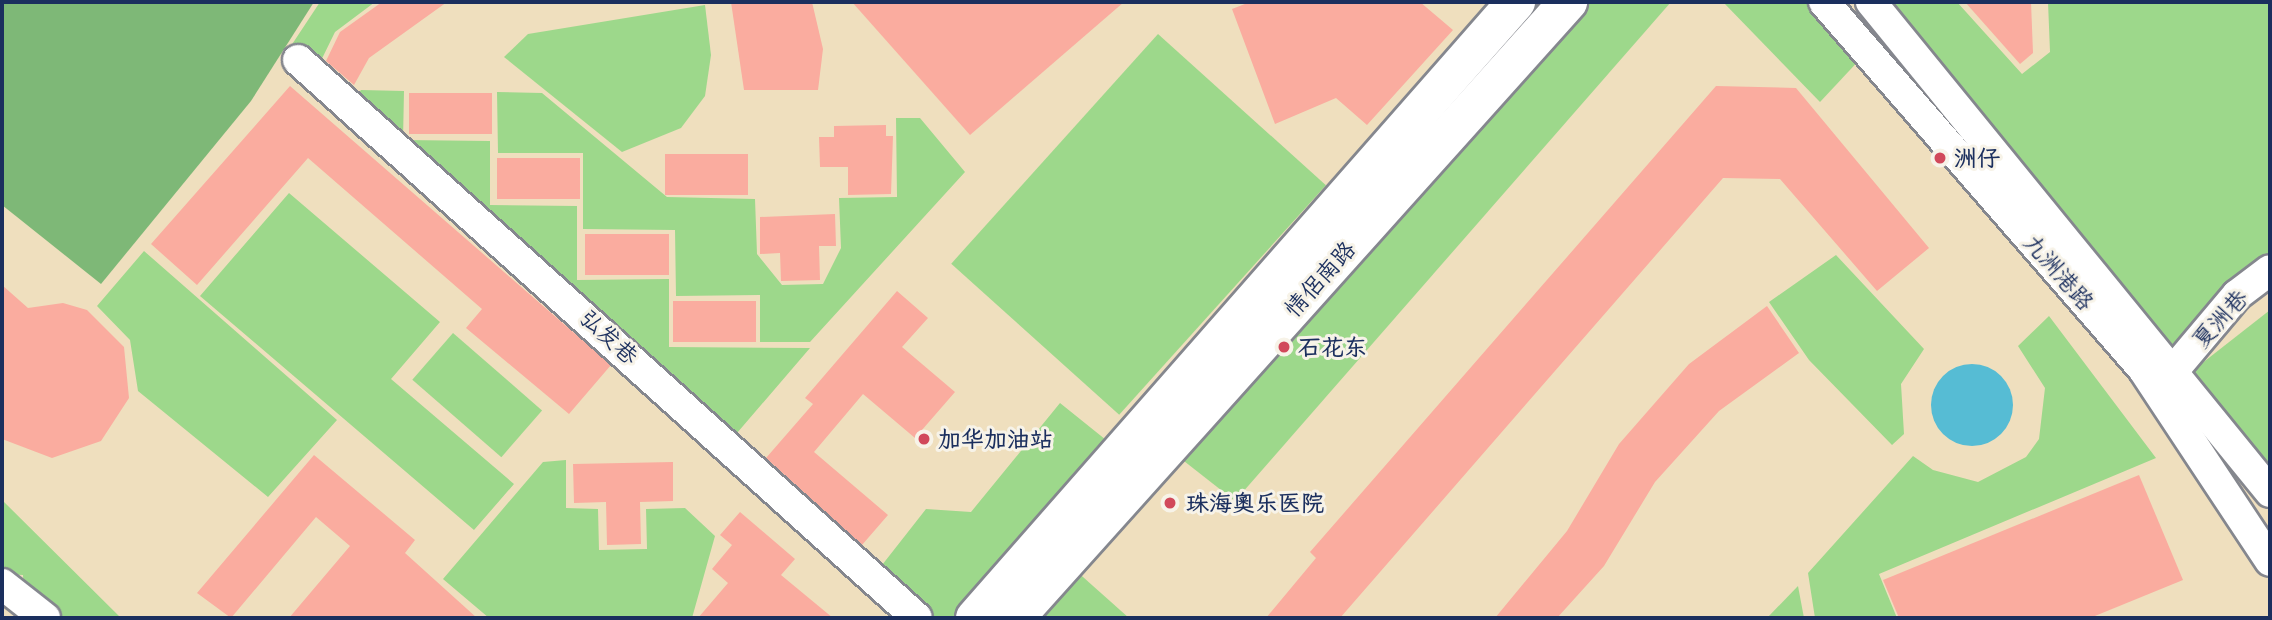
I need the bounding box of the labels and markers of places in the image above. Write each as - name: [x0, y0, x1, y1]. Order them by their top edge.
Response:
- place label: 洲仔: [1954, 144, 2000, 172]
- marker: 洲仔: [1932, 150, 1948, 166]
- place label: 石花东: [1298, 333, 1367, 361]
- marker: 石花东: [1276, 339, 1292, 355]
- place label: 加华加油站: [938, 425, 1053, 453]
- marker: 加华加油站: [916, 431, 932, 447]
- place label: 珠海奥乐医院: [1186, 489, 1324, 517]
- marker: 珠海奥乐医院: [1160, 493, 1180, 513]

